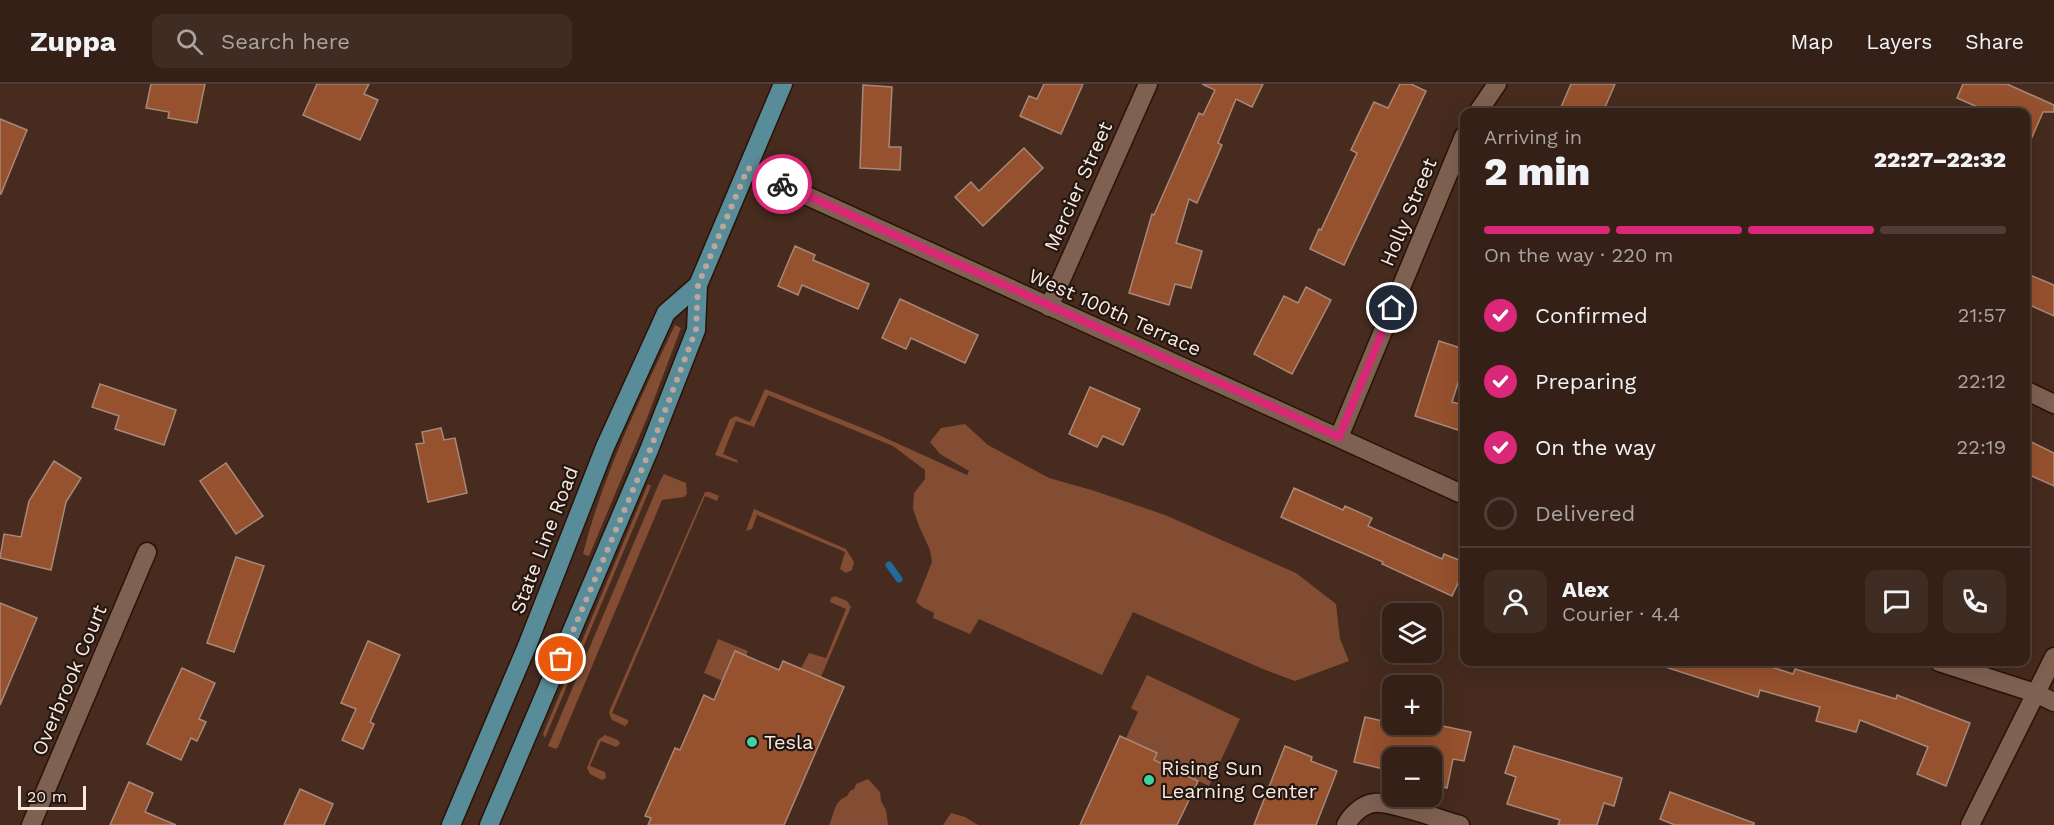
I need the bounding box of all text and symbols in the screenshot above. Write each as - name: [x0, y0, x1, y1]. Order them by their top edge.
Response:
- search box: [152, 14, 572, 68]
- text: Zuppa: [30, 25, 116, 58]
- icon: search: [173, 25, 206, 58]
- text: Search here: [221, 29, 350, 54]
- text: Map: [1790, 29, 1833, 54]
- text: Layers: [1866, 29, 1932, 54]
- text: Share: [1965, 29, 2024, 54]
- street label: Mercier Street: [1039, 117, 1117, 254]
- text: Arriving in: [1484, 125, 1582, 149]
- text: 22:27–22:32: [1874, 147, 2006, 172]
- text: 2 min: [1484, 149, 1590, 194]
- courier: [752, 154, 812, 214]
- street label: Holly Street: [1374, 154, 1442, 270]
- icon: bike: [766, 168, 799, 201]
- text: On the way · 220 m: [1484, 243, 1673, 267]
- street label: West 100th Terrace: [1025, 263, 1205, 361]
- pin: [1366, 282, 1417, 333]
- icon: home: [1375, 291, 1408, 324]
- icon: check: [1484, 299, 1517, 332]
- text: Confirmed: [1535, 303, 1648, 328]
- text: 21:57: [1958, 303, 2006, 327]
- icon: check: [1484, 365, 1517, 398]
- text: Preparing: [1535, 369, 1636, 394]
- text: 22:12: [1957, 369, 2006, 393]
- icon: check: [1484, 431, 1517, 464]
- text: On the way: [1535, 435, 1656, 460]
- text: 22:19: [1957, 435, 2006, 459]
- street label: State Line Road: [505, 463, 583, 617]
- text: Delivered: [1535, 501, 1635, 526]
- button: person: [1484, 570, 1547, 633]
- button: chat: [1865, 570, 1928, 633]
- button: phone: [1943, 570, 2006, 633]
- text: Alex: [1562, 577, 1609, 602]
- street label: Overbrook Court: [26, 601, 112, 759]
- text: Courier · 4.4: [1562, 602, 1680, 626]
- map controls: [1382, 603, 1442, 807]
- button: layers: [1382, 603, 1442, 663]
- pin: [535, 633, 586, 684]
- icon: bag: [544, 642, 577, 675]
- button: +: [1382, 675, 1442, 735]
- place label: Tesla: [764, 730, 813, 754]
- marker: Tesla: [745, 735, 759, 749]
- button: −: [1382, 747, 1442, 807]
- place label: Rising Sun Learning Center: [1161, 756, 1317, 803]
- marker: Rising Sun Learning Center: [1142, 773, 1156, 787]
- scale bar: [18, 783, 86, 810]
- text: 20 m: [27, 787, 67, 806]

